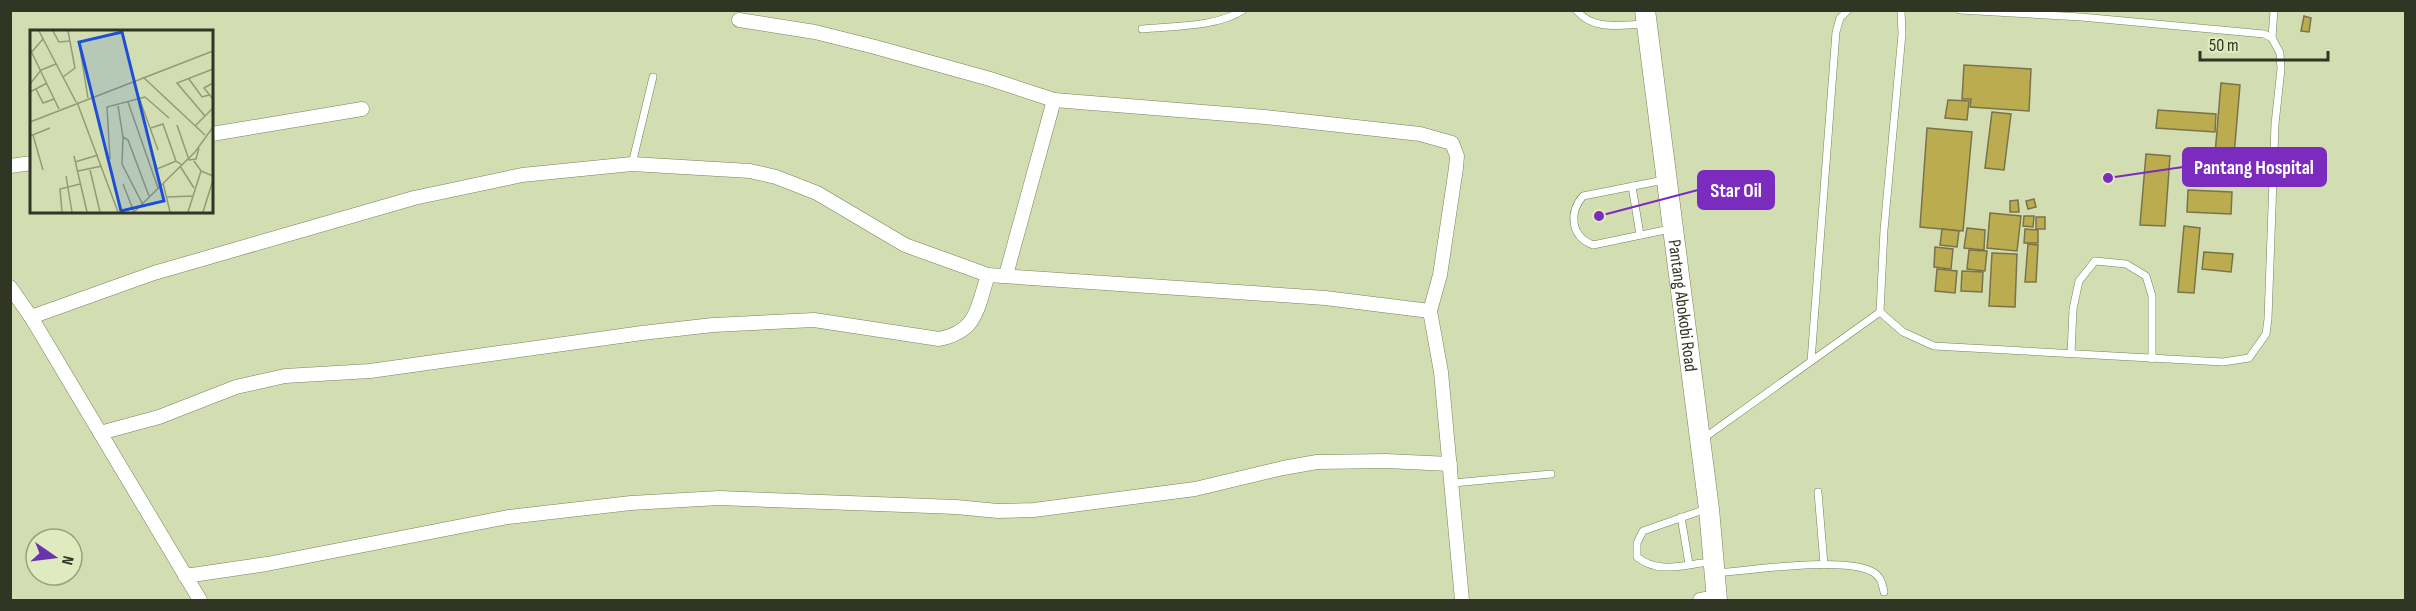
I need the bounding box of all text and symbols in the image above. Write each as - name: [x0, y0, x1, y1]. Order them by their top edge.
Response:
- scale bar: [2200, 24, 2328, 62]
- inset map: [30, 30, 213, 213]
- text: 50 m: [2209, 35, 2239, 56]
- callout: Pantang Hospital: [2183, 148, 2326, 186]
- text: Pantang Hospital: [2194, 156, 2314, 180]
- callout: Star Oil: [1698, 171, 1774, 209]
- text: Star Oil: [1710, 179, 1762, 203]
- street label: Pantang Abokobi Road: [1664, 238, 1701, 373]
- north arrow: [24, 527, 84, 587]
- text: N: [57, 554, 77, 567]

